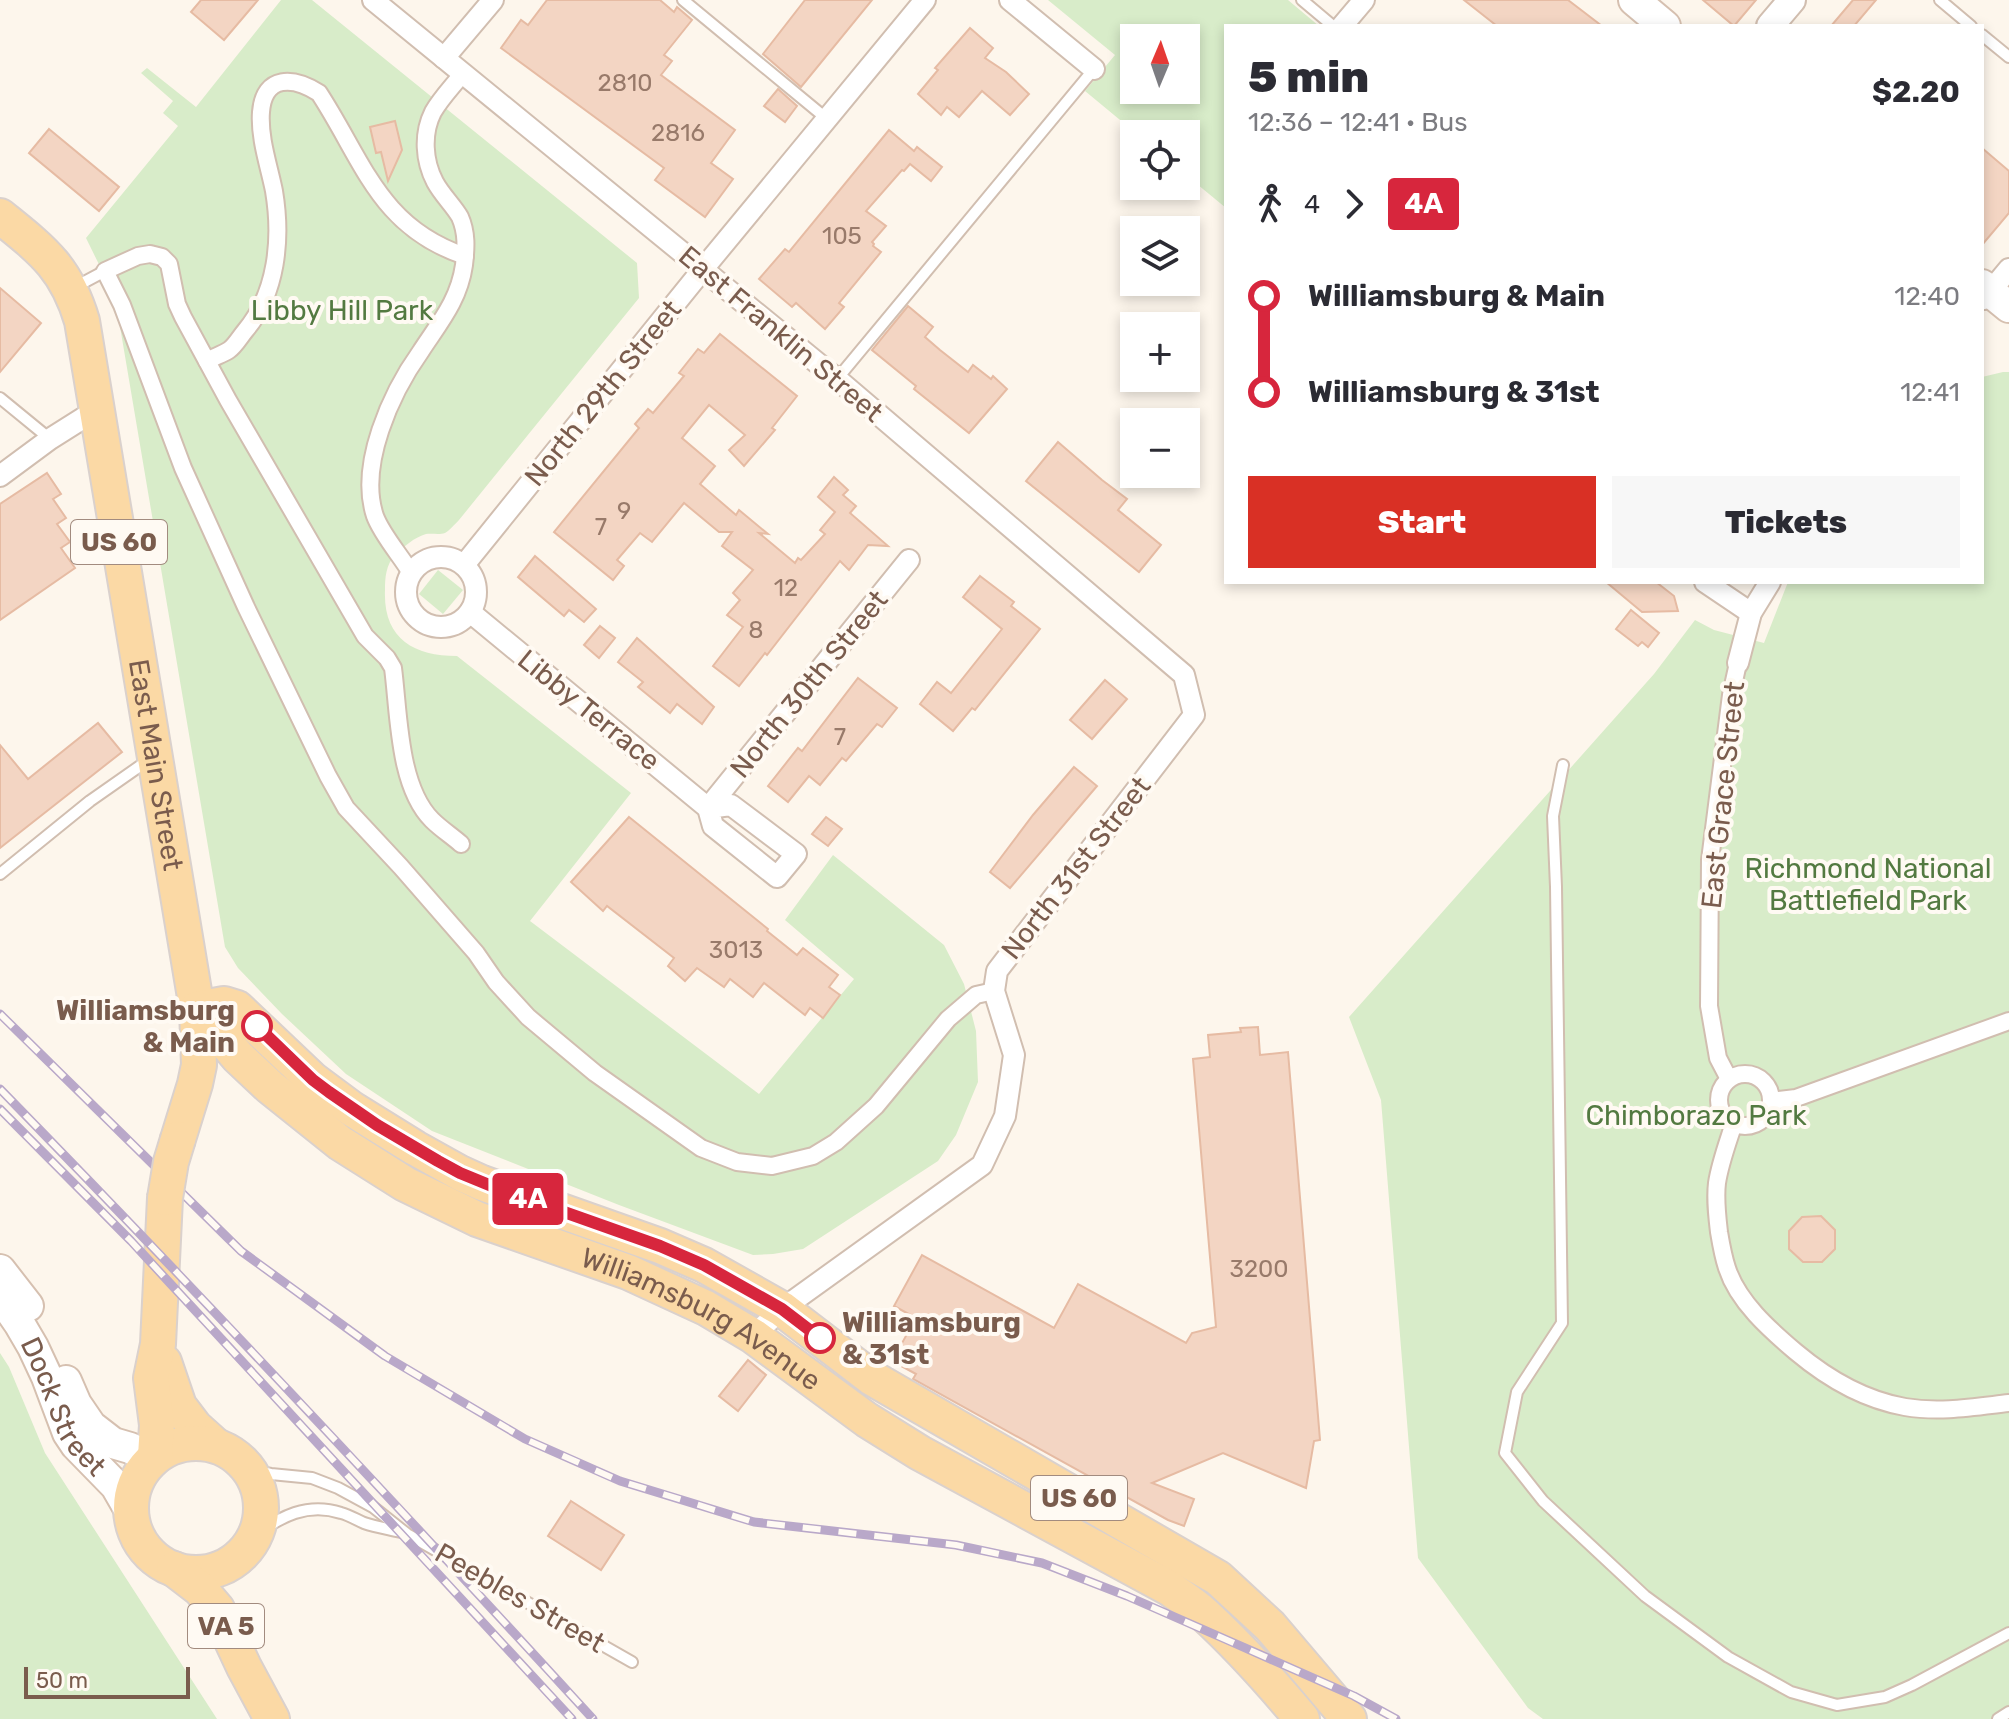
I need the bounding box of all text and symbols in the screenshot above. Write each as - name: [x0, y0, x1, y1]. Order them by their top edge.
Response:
- north arrow: [1120, 24, 1200, 104]
- map controls: [1120, 24, 1200, 488]
- text: 5 min: [1248, 51, 1369, 103]
- house number: 2810: [598, 69, 652, 97]
- text: $2.20: [1872, 74, 1960, 110]
- text: 12:36 – 12:41 · Bus: [1248, 107, 1467, 138]
- house number: 2816: [651, 119, 705, 147]
- button: locate: [1120, 120, 1200, 200]
- icon: walk: [1248, 182, 1292, 226]
- icon: forward: [1332, 182, 1376, 226]
- text: 4A: [1404, 187, 1443, 220]
- text: 4: [1304, 189, 1320, 220]
- button: layers: [1120, 216, 1200, 296]
- house number: 105: [822, 222, 862, 250]
- street label: East Franklin Street: [672, 239, 890, 429]
- text: Williamsburg & Main: [1308, 278, 1605, 314]
- text: 12:40: [1894, 281, 1960, 312]
- street label: North 29th Street: [518, 293, 688, 493]
- park label: Libby Hill Park: [251, 294, 434, 327]
- button: +: [1120, 312, 1200, 392]
- text: Williamsburg & 31st: [1308, 374, 1600, 410]
- text: 12:41: [1900, 377, 1960, 408]
- button: −: [1120, 408, 1200, 488]
- button: Start: [1248, 476, 1596, 568]
- button: Tickets: [1612, 476, 1960, 568]
- house number: 9: [617, 497, 631, 525]
- house number: 7: [595, 513, 607, 541]
- road number: US 60: [71, 520, 167, 564]
- house number: 12: [774, 574, 798, 602]
- street label: North 30th Street: [723, 584, 895, 784]
- house number: 8: [748, 616, 764, 644]
- street label: Libby Terrace: [511, 643, 667, 777]
- street label: East Main Street: [122, 657, 190, 873]
- street label: East Grace Street: [1695, 680, 1751, 910]
- house number: 7: [834, 723, 846, 751]
- street label: North 31st Street: [995, 770, 1157, 966]
- park label: Richmond National Battlefield Park: [1745, 852, 1991, 917]
- house number: 3013: [709, 936, 763, 964]
- place label: Williamsburg & Main: [56, 994, 235, 1059]
- marker: Williamsburg & Main: [242, 1011, 272, 1041]
- park label: Chimborazo Park: [1585, 1099, 1807, 1132]
- line badge: 4A: [492, 1173, 564, 1225]
- text: 4A: [508, 1182, 548, 1215]
- street label: Williamsburg Avenue: [577, 1240, 827, 1397]
- house number: 3200: [1230, 1255, 1289, 1283]
- place label: Williamsburg & 31st: [842, 1306, 1021, 1371]
- marker: Williamsburg & 31st: [805, 1323, 835, 1353]
- street label: Dock Street: [14, 1332, 113, 1483]
- road number: US 60: [1031, 1476, 1127, 1520]
- street label: Peebles Street: [429, 1536, 611, 1660]
- road number: VA 5: [188, 1604, 264, 1648]
- scale bar: [24, 1663, 190, 1699]
- text: 50 m: [36, 1667, 88, 1694]

